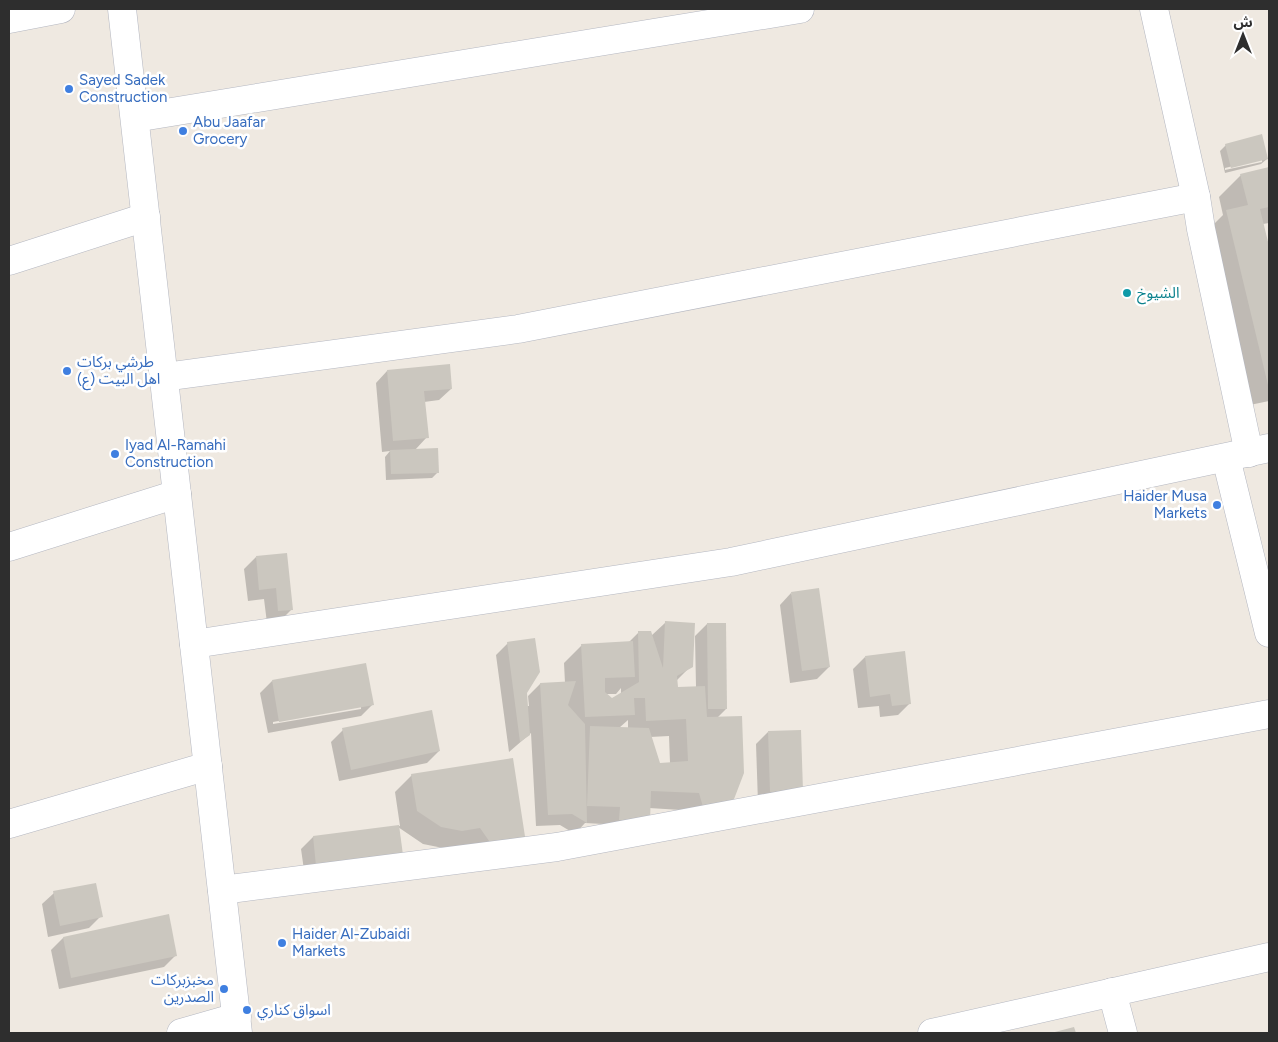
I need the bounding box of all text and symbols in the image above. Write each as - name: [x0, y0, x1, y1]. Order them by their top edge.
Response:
- north arrow: [1218, 10, 1268, 60]
- text: ش: [1233, 14, 1253, 31]
- place label: Sayed Sadek Construction: [79, 71, 167, 106]
- marker: Sayed Sadek Construction: [63, 83, 75, 95]
- place label: Abu Jaafar Grocery: [193, 113, 265, 148]
- marker: Abu Jaafar Grocery: [177, 125, 189, 137]
- place label: الشيوخ: [1137, 284, 1179, 305]
- marker: الشيوخ: [1121, 287, 1133, 299]
- place label: طرشي بركات اهل البيت (ع): [77, 353, 160, 391]
- marker: طرشي بركات اهل البيت (ع): [61, 365, 73, 377]
- place label: Iyad Al-Ramahi Construction: [125, 436, 226, 471]
- marker: Iyad Al-Ramahi Construction: [109, 448, 121, 460]
- place label: Haider Musa Markets: [1123, 487, 1207, 522]
- marker: Haider Musa Markets: [1211, 499, 1223, 511]
- place label: Haider Al-Zubaidi Markets: [292, 925, 410, 960]
- marker: Haider Al-Zubaidi Markets: [276, 937, 288, 949]
- place label: مخبزبركات الصدرين: [151, 971, 214, 1006]
- marker: مخبزبركات الصدرين: [218, 983, 230, 995]
- place label: اسواق كناري: [257, 1001, 331, 1021]
- marker: اسواق كناري: [241, 1004, 253, 1016]

